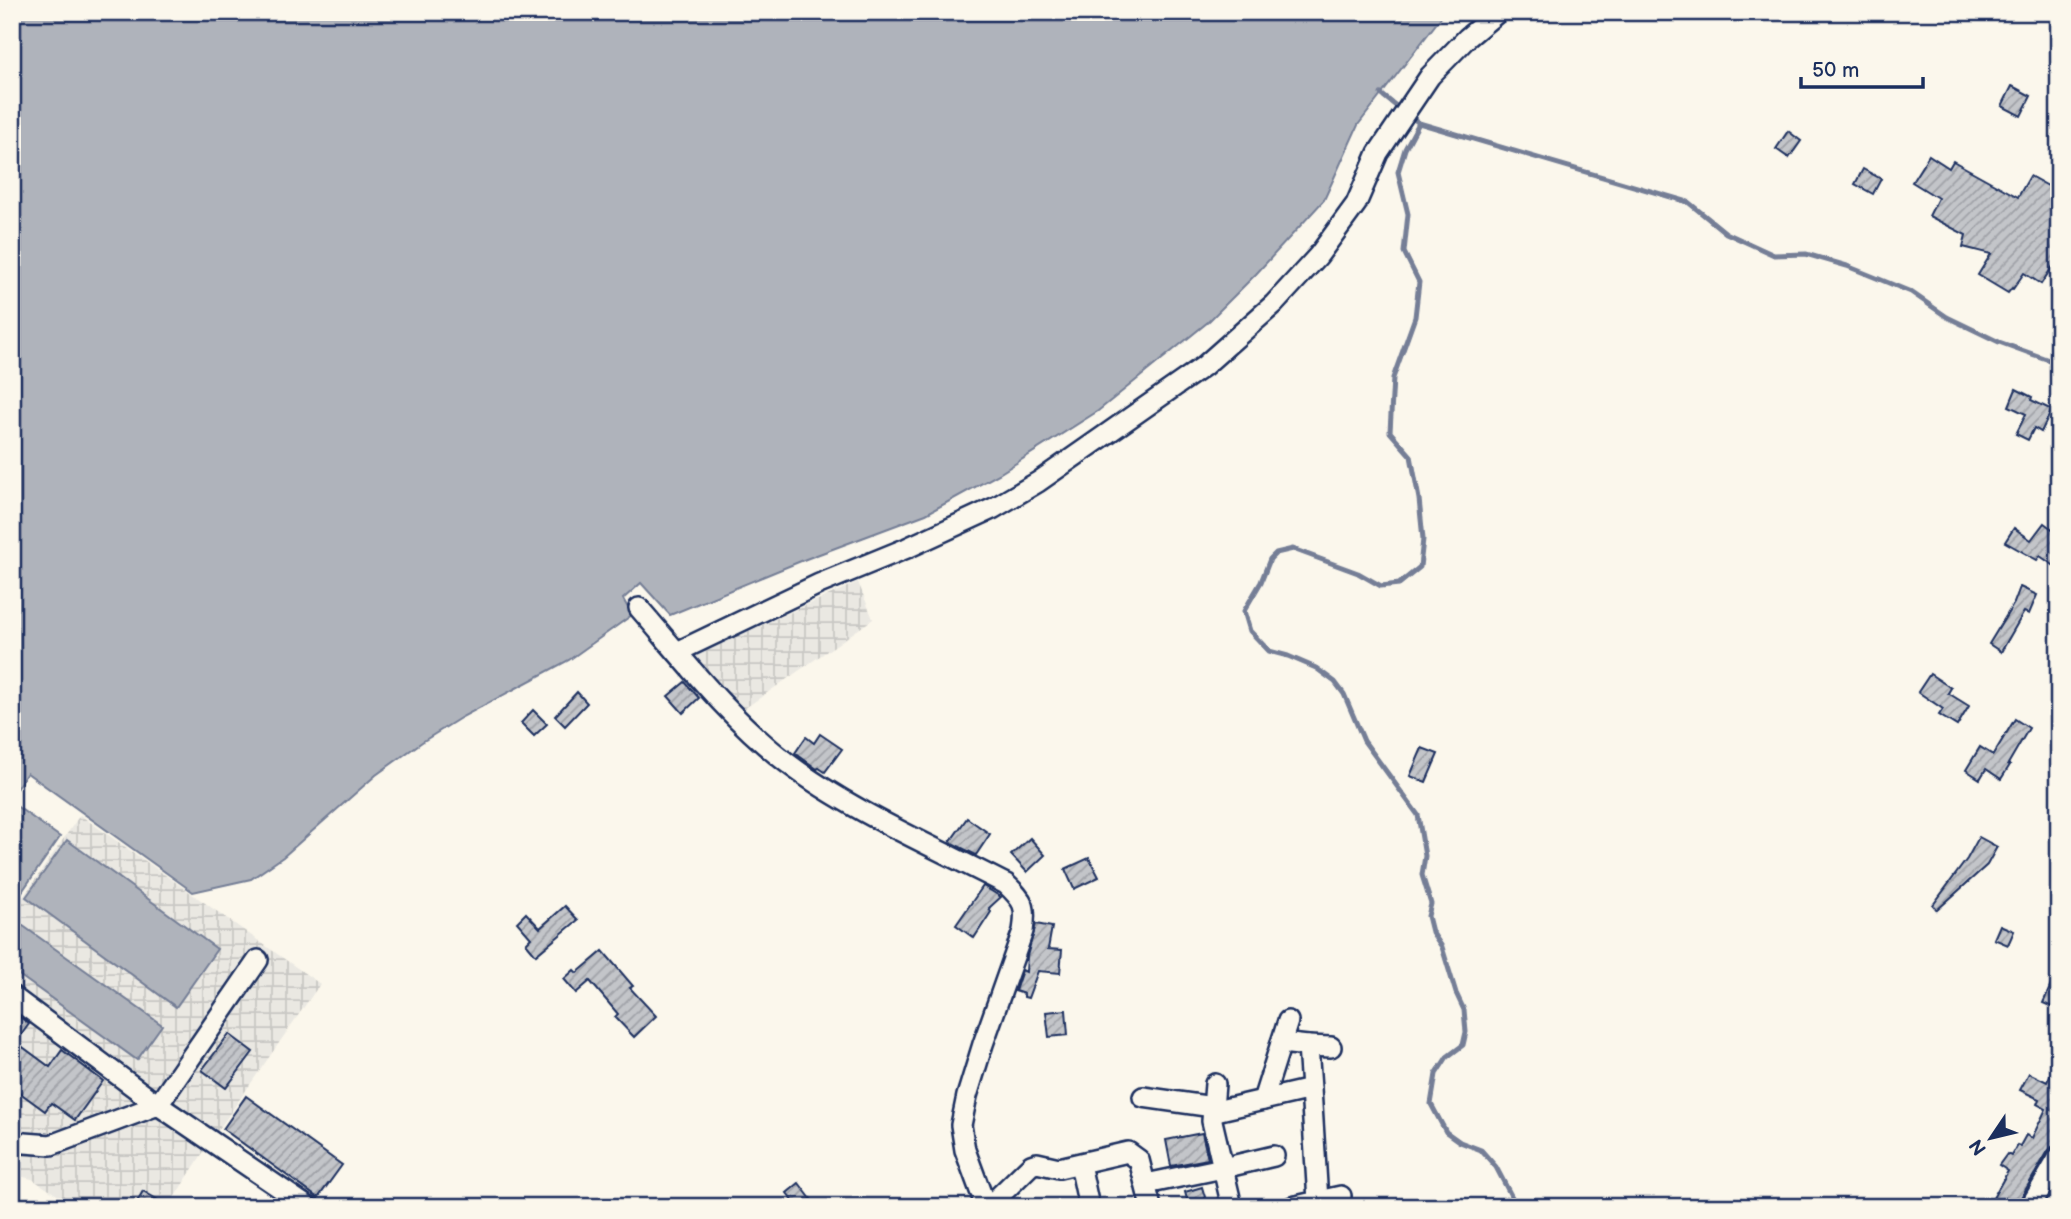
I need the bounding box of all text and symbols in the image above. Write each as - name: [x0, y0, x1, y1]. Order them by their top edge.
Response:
- scale bar: [1801, 46, 1924, 90]
- text: 50 m: [1812, 58, 1859, 83]
- north arrow: [1955, 1104, 2025, 1174]
- text: N: [1965, 1134, 1992, 1159]

